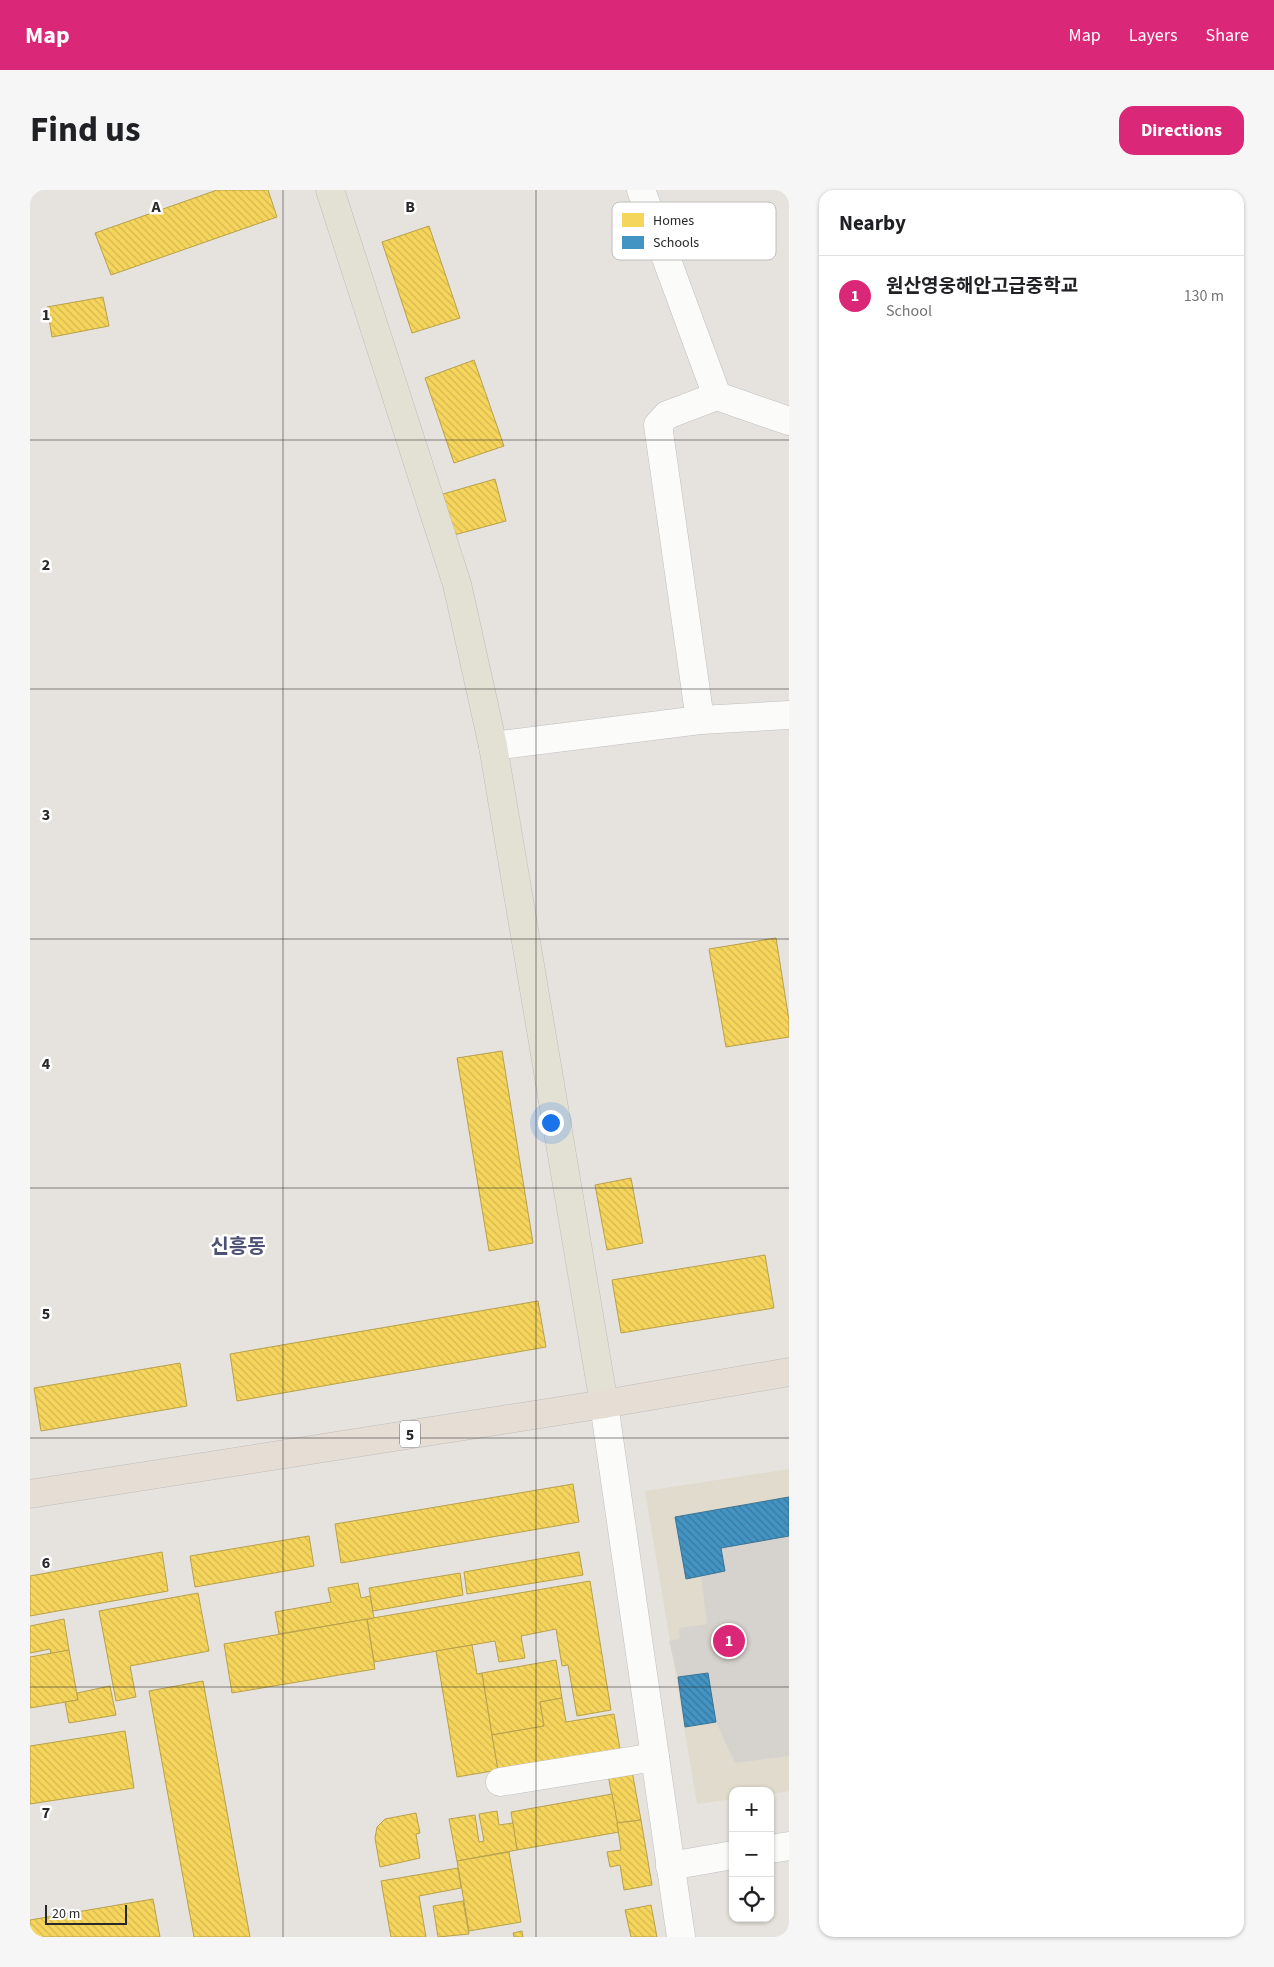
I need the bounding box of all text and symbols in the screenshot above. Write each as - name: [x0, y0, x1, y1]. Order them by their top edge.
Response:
- text: Map: [25, 18, 70, 53]
- text: Map: [1069, 23, 1101, 48]
- text: Layers: [1129, 23, 1178, 48]
- text: Share: [1206, 23, 1249, 48]
- text: Find us: [30, 105, 140, 155]
- button: Directions: [1119, 106, 1244, 155]
- text: A: [150, 196, 161, 218]
- text: B: [405, 196, 415, 218]
- legend: [612, 202, 776, 260]
- text: Nearby: [839, 208, 906, 238]
- text: Homes: [653, 211, 694, 231]
- text: Schools: [653, 233, 699, 253]
- text: 원산영웅해안고급중학교: [886, 273, 1078, 300]
- text: 1: [851, 285, 859, 307]
- text: 130 m: [1184, 285, 1224, 307]
- text: School: [886, 300, 932, 322]
- text: 1: [42, 304, 50, 326]
- text: 2: [42, 554, 50, 576]
- text: 3: [42, 804, 50, 826]
- text: 4: [42, 1053, 51, 1075]
- your location: [538, 1110, 564, 1136]
- district label: 신흥동: [210, 1233, 266, 1261]
- text: 5: [42, 1303, 50, 1325]
- road number: 5: [400, 1420, 420, 1448]
- text: 6: [42, 1552, 50, 1574]
- pin: 1: [713, 1622, 745, 1660]
- map controls: [729, 1787, 774, 1922]
- button: +: [729, 1787, 774, 1832]
- text: 7: [42, 1802, 50, 1824]
- button: −: [729, 1832, 774, 1877]
- button: locate: [729, 1877, 774, 1922]
- scale bar: [45, 1902, 128, 1925]
- text: 20 m: [52, 1904, 80, 1924]

